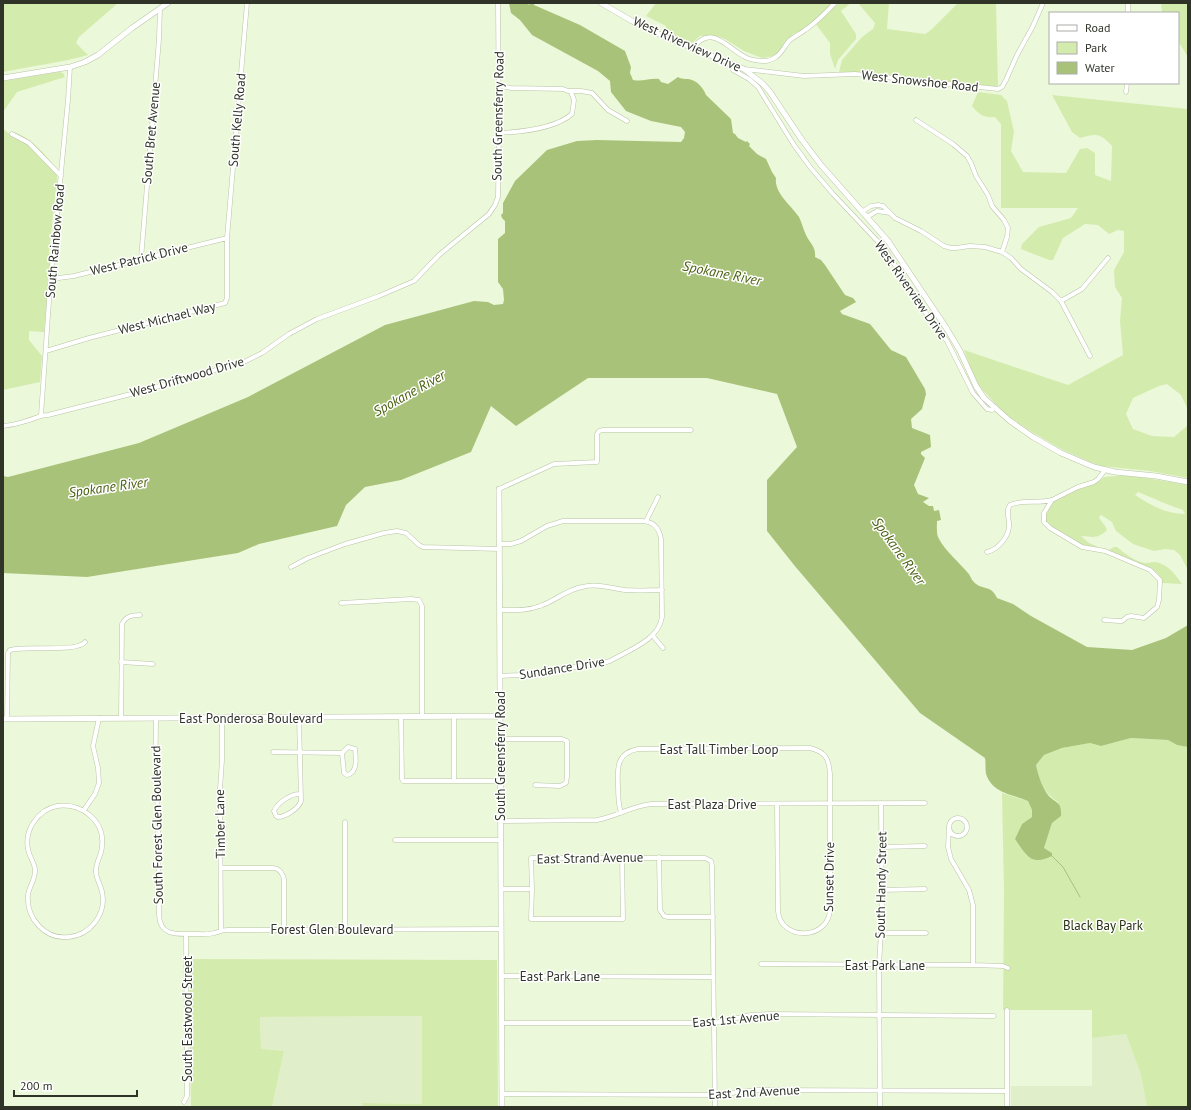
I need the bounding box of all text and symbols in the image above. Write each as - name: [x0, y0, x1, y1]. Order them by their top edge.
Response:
- legend: [1049, 12, 1179, 84]
- street label: West Riverview Drive: [630, 13, 744, 75]
- text: Road: [1085, 20, 1110, 35]
- text: Park: [1085, 40, 1107, 55]
- street label: South Greensferry Road: [488, 51, 508, 181]
- text: Water: [1085, 60, 1115, 75]
- street label: West Snowshoe Road: [861, 66, 979, 96]
- street label: South Kelly Road: [224, 72, 250, 168]
- street label: South Bret Avenue: [138, 81, 164, 185]
- street label: South Rainbow Road: [42, 183, 68, 299]
- street label: West Riverview Drive: [871, 237, 951, 343]
- street label: West Patrick Drive: [88, 239, 190, 279]
- water label: Spokane River: [681, 257, 764, 290]
- street label: West Michael Way: [117, 298, 217, 338]
- street label: West Driftwood Drive: [128, 353, 246, 401]
- water label: Spokane River: [370, 365, 450, 420]
- water label: Spokane River: [67, 472, 150, 501]
- water label: Spokane River: [868, 513, 931, 590]
- street label: Sundance Drive: [518, 653, 606, 683]
- street label: South Greensferry Road: [492, 691, 509, 821]
- street label: East Ponderosa Boulevard: [179, 710, 323, 727]
- street label: East Tall Timber Loop: [659, 741, 779, 758]
- street label: South Forest Glen Boulevard: [147, 746, 167, 904]
- street label: Timber Lane: [211, 789, 229, 859]
- street label: East Plaza Drive: [667, 796, 757, 813]
- street label: South Handy Street: [872, 831, 890, 939]
- street label: Sunset Drive: [820, 842, 838, 912]
- street label: East Strand Avenue: [537, 849, 643, 867]
- park label: Black Bay Park: [1063, 917, 1144, 934]
- street label: Forest Glen Boulevard: [271, 921, 393, 938]
- street label: South Eastwood Street: [179, 955, 196, 1082]
- street label: East Park Lane: [845, 957, 925, 974]
- street label: East Park Lane: [520, 968, 600, 985]
- street label: East 1st Avenue: [692, 1007, 780, 1031]
- scale bar: [14, 1072, 137, 1098]
- text: 200 m: [20, 1078, 53, 1093]
- street label: East 2nd Avenue: [708, 1081, 800, 1103]

